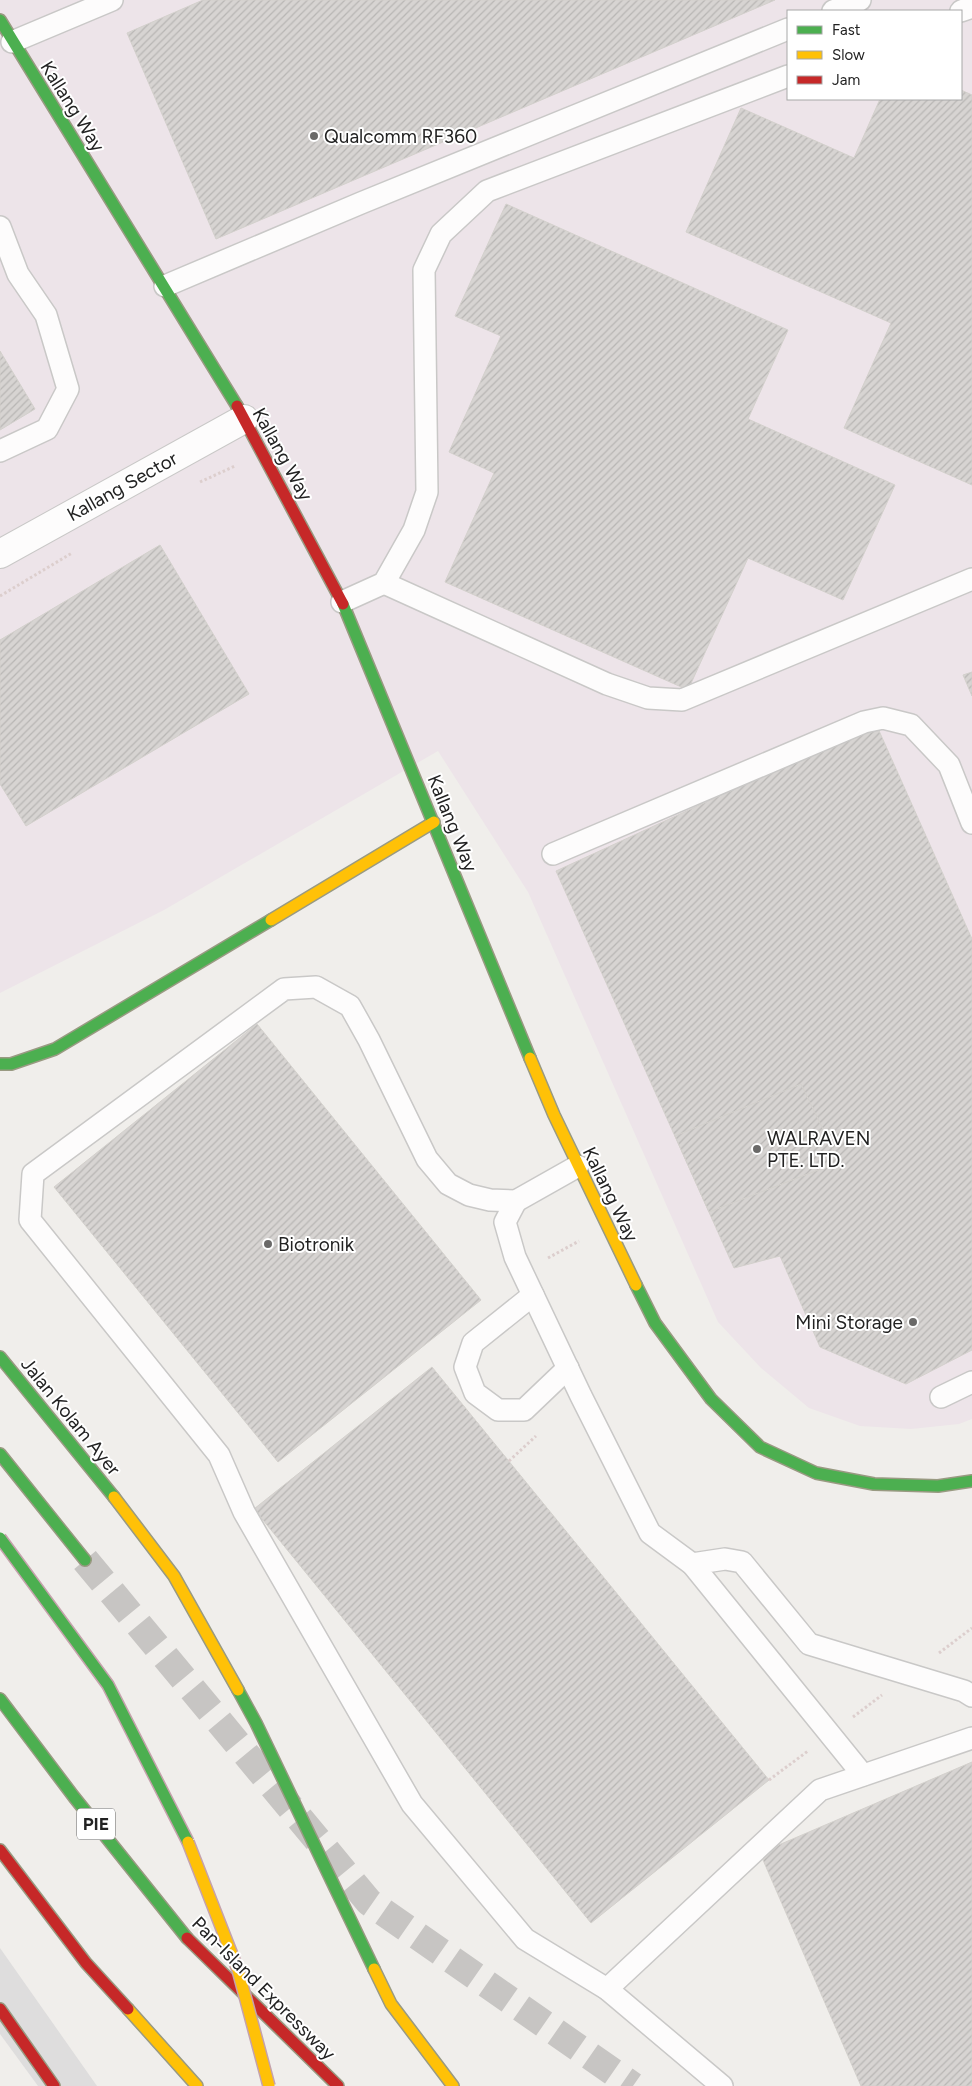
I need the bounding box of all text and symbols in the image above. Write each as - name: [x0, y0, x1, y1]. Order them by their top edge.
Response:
- legend: [787, 10, 962, 100]
- text: Fast: [832, 21, 861, 39]
- text: Slow: [832, 46, 865, 64]
- street label: Kallang Way: [36, 57, 110, 156]
- text: Jam: [832, 71, 860, 89]
- place label: Qualcomm RF360: [324, 125, 477, 148]
- marker: Qualcomm RF360: [308, 130, 320, 142]
- street label: Kallang Way: [248, 404, 318, 505]
- street label: Kallang Sector: [63, 446, 182, 526]
- street label: Kallang Way: [423, 771, 482, 875]
- place label: WALRAVEN PTE. LTD.: [767, 1127, 870, 1172]
- street label: Kallang Way: [578, 1143, 643, 1245]
- marker: WALRAVEN PTE. LTD.: [751, 1143, 763, 1155]
- place label: Biotronik: [278, 1233, 355, 1256]
- marker: Biotronik: [262, 1238, 274, 1250]
- place label: Mini Storage: [795, 1311, 903, 1334]
- marker: Mini Storage: [907, 1316, 919, 1328]
- street label: Jalan Kolam Ayer: [16, 1353, 126, 1480]
- road number: PIE: [77, 1808, 115, 1840]
- street label: Pan-Island Expressway: [187, 1912, 340, 2065]

